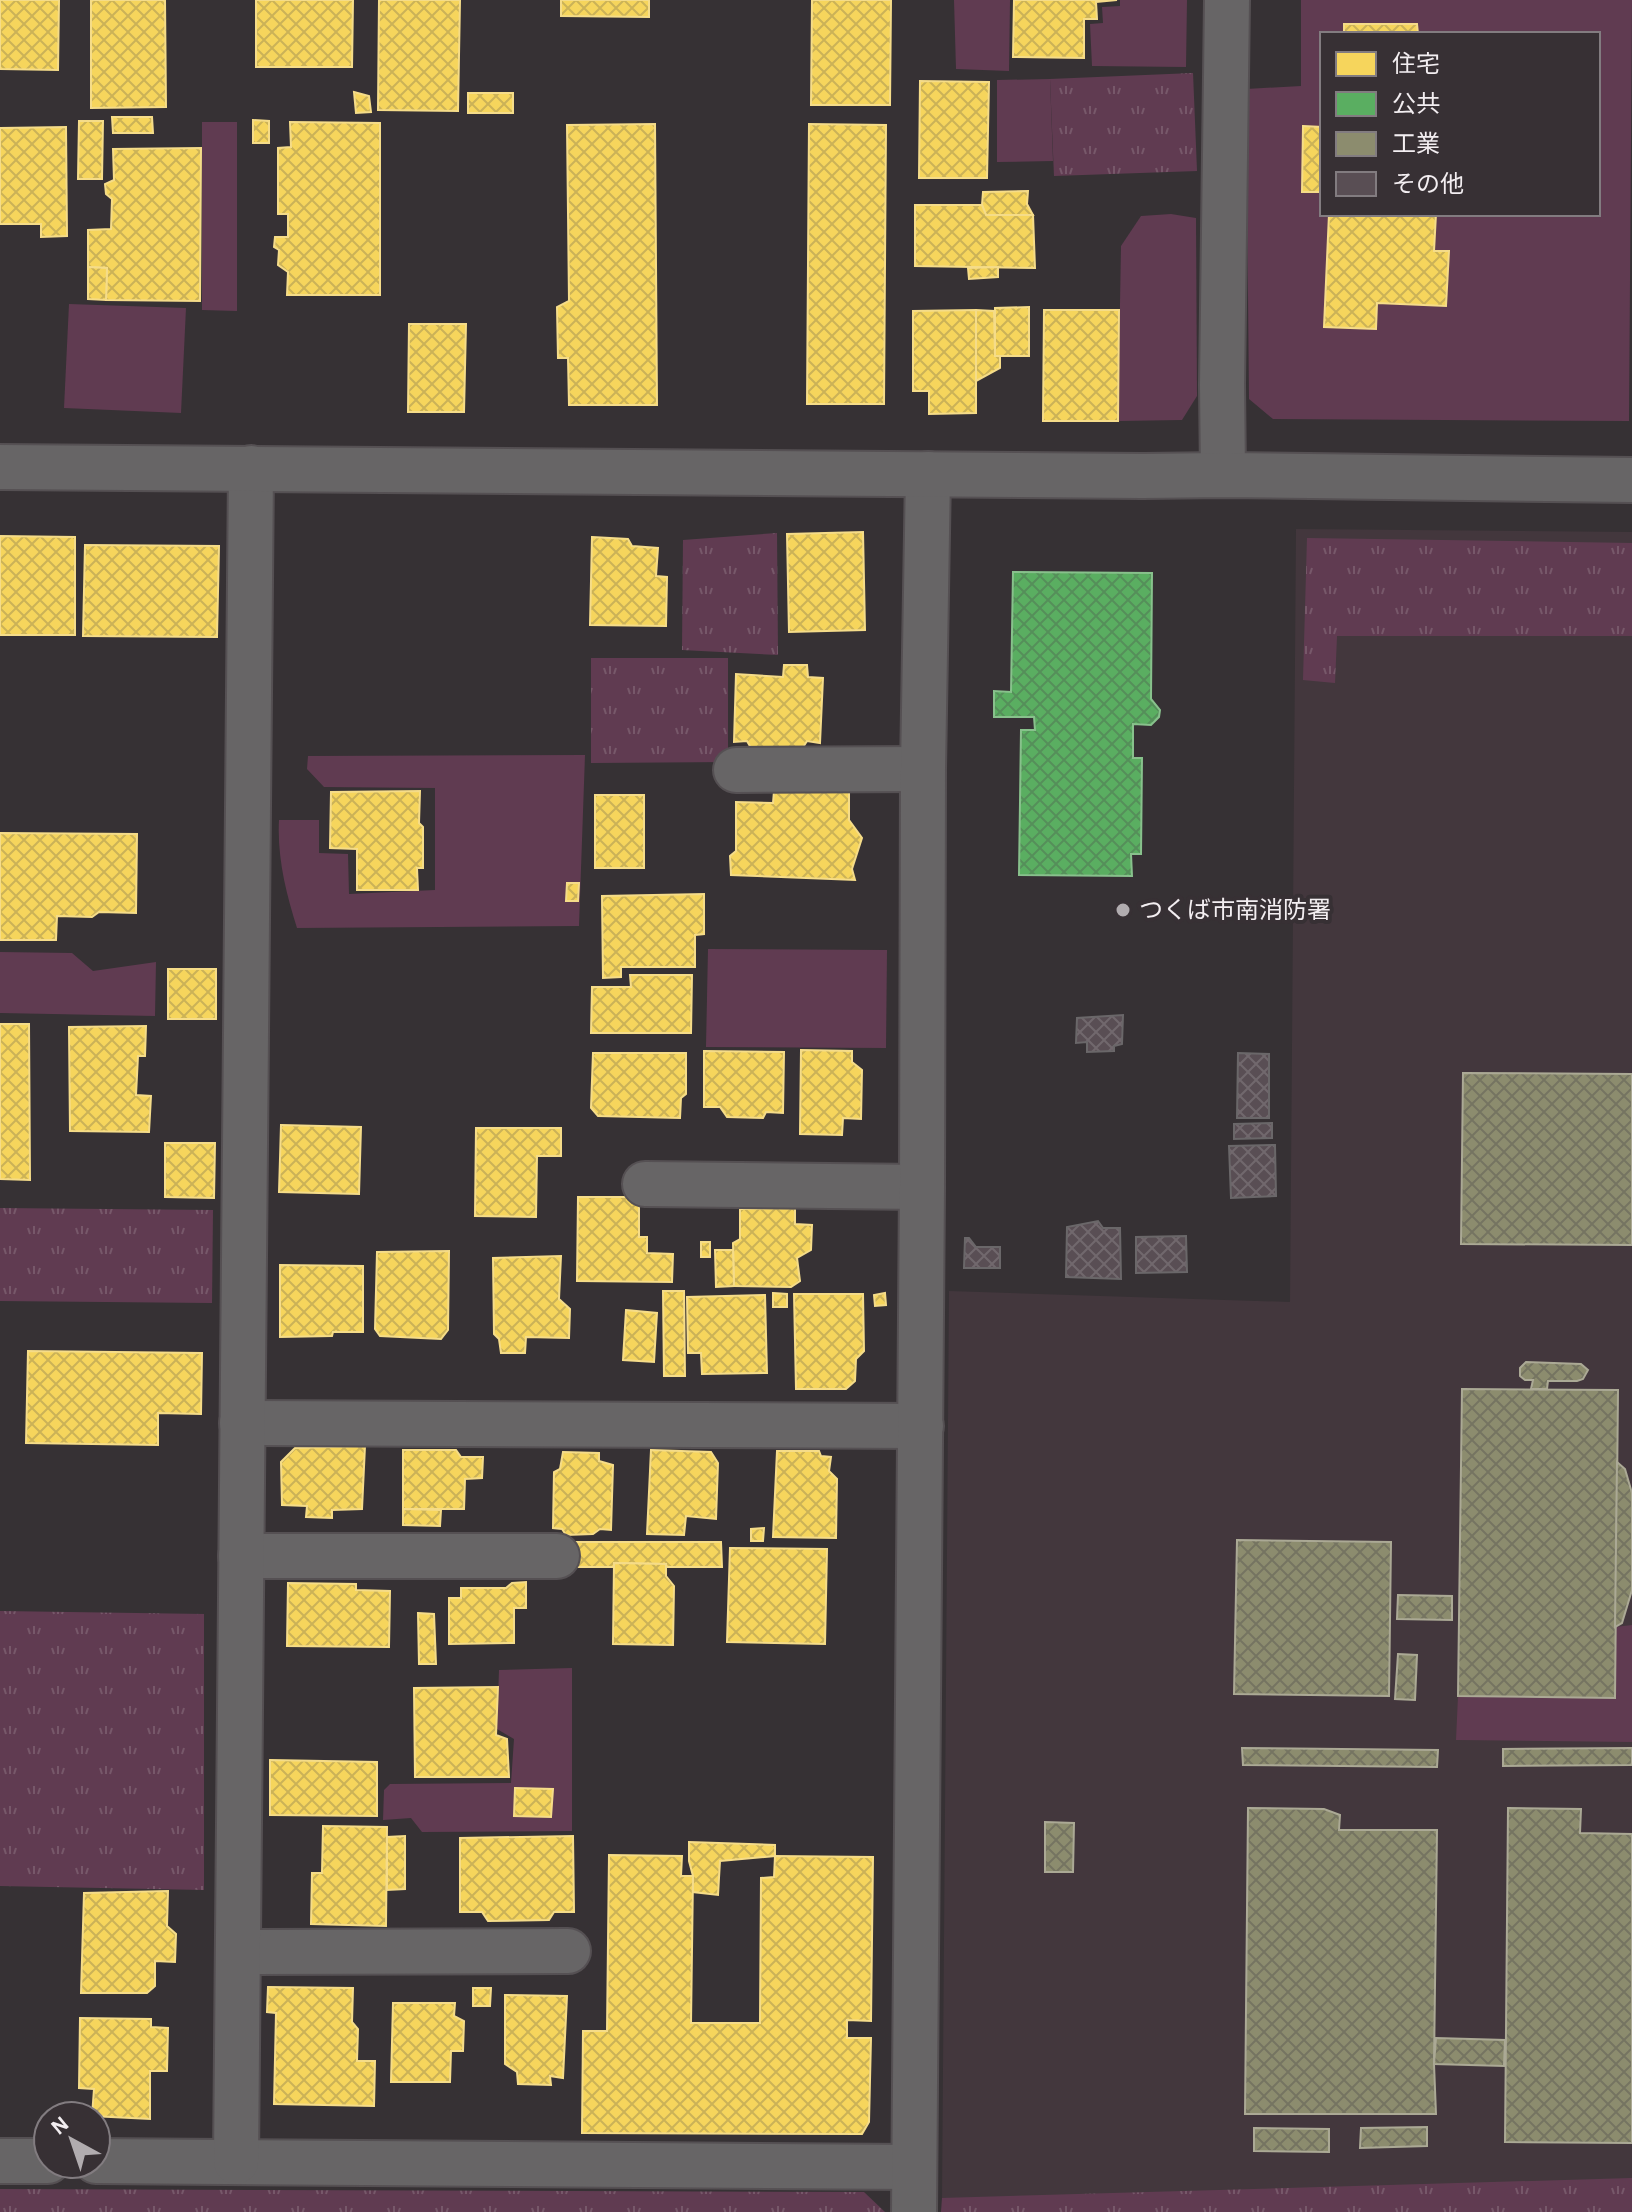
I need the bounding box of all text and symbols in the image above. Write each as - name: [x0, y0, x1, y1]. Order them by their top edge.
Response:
- legend: [1320, 32, 1600, 216]
- text: 住宅: [1392, 51, 1440, 77]
- text: 公共: [1392, 92, 1440, 117]
- text: 工業: [1392, 131, 1440, 157]
- text: その他: [1392, 171, 1464, 197]
- place label: つくば市南消防署: [1139, 897, 1331, 923]
- marker: つくば市南消防署: [1114, 901, 1132, 919]
- north arrow: [32, 2100, 112, 2180]
- text: N: [47, 2112, 73, 2139]

